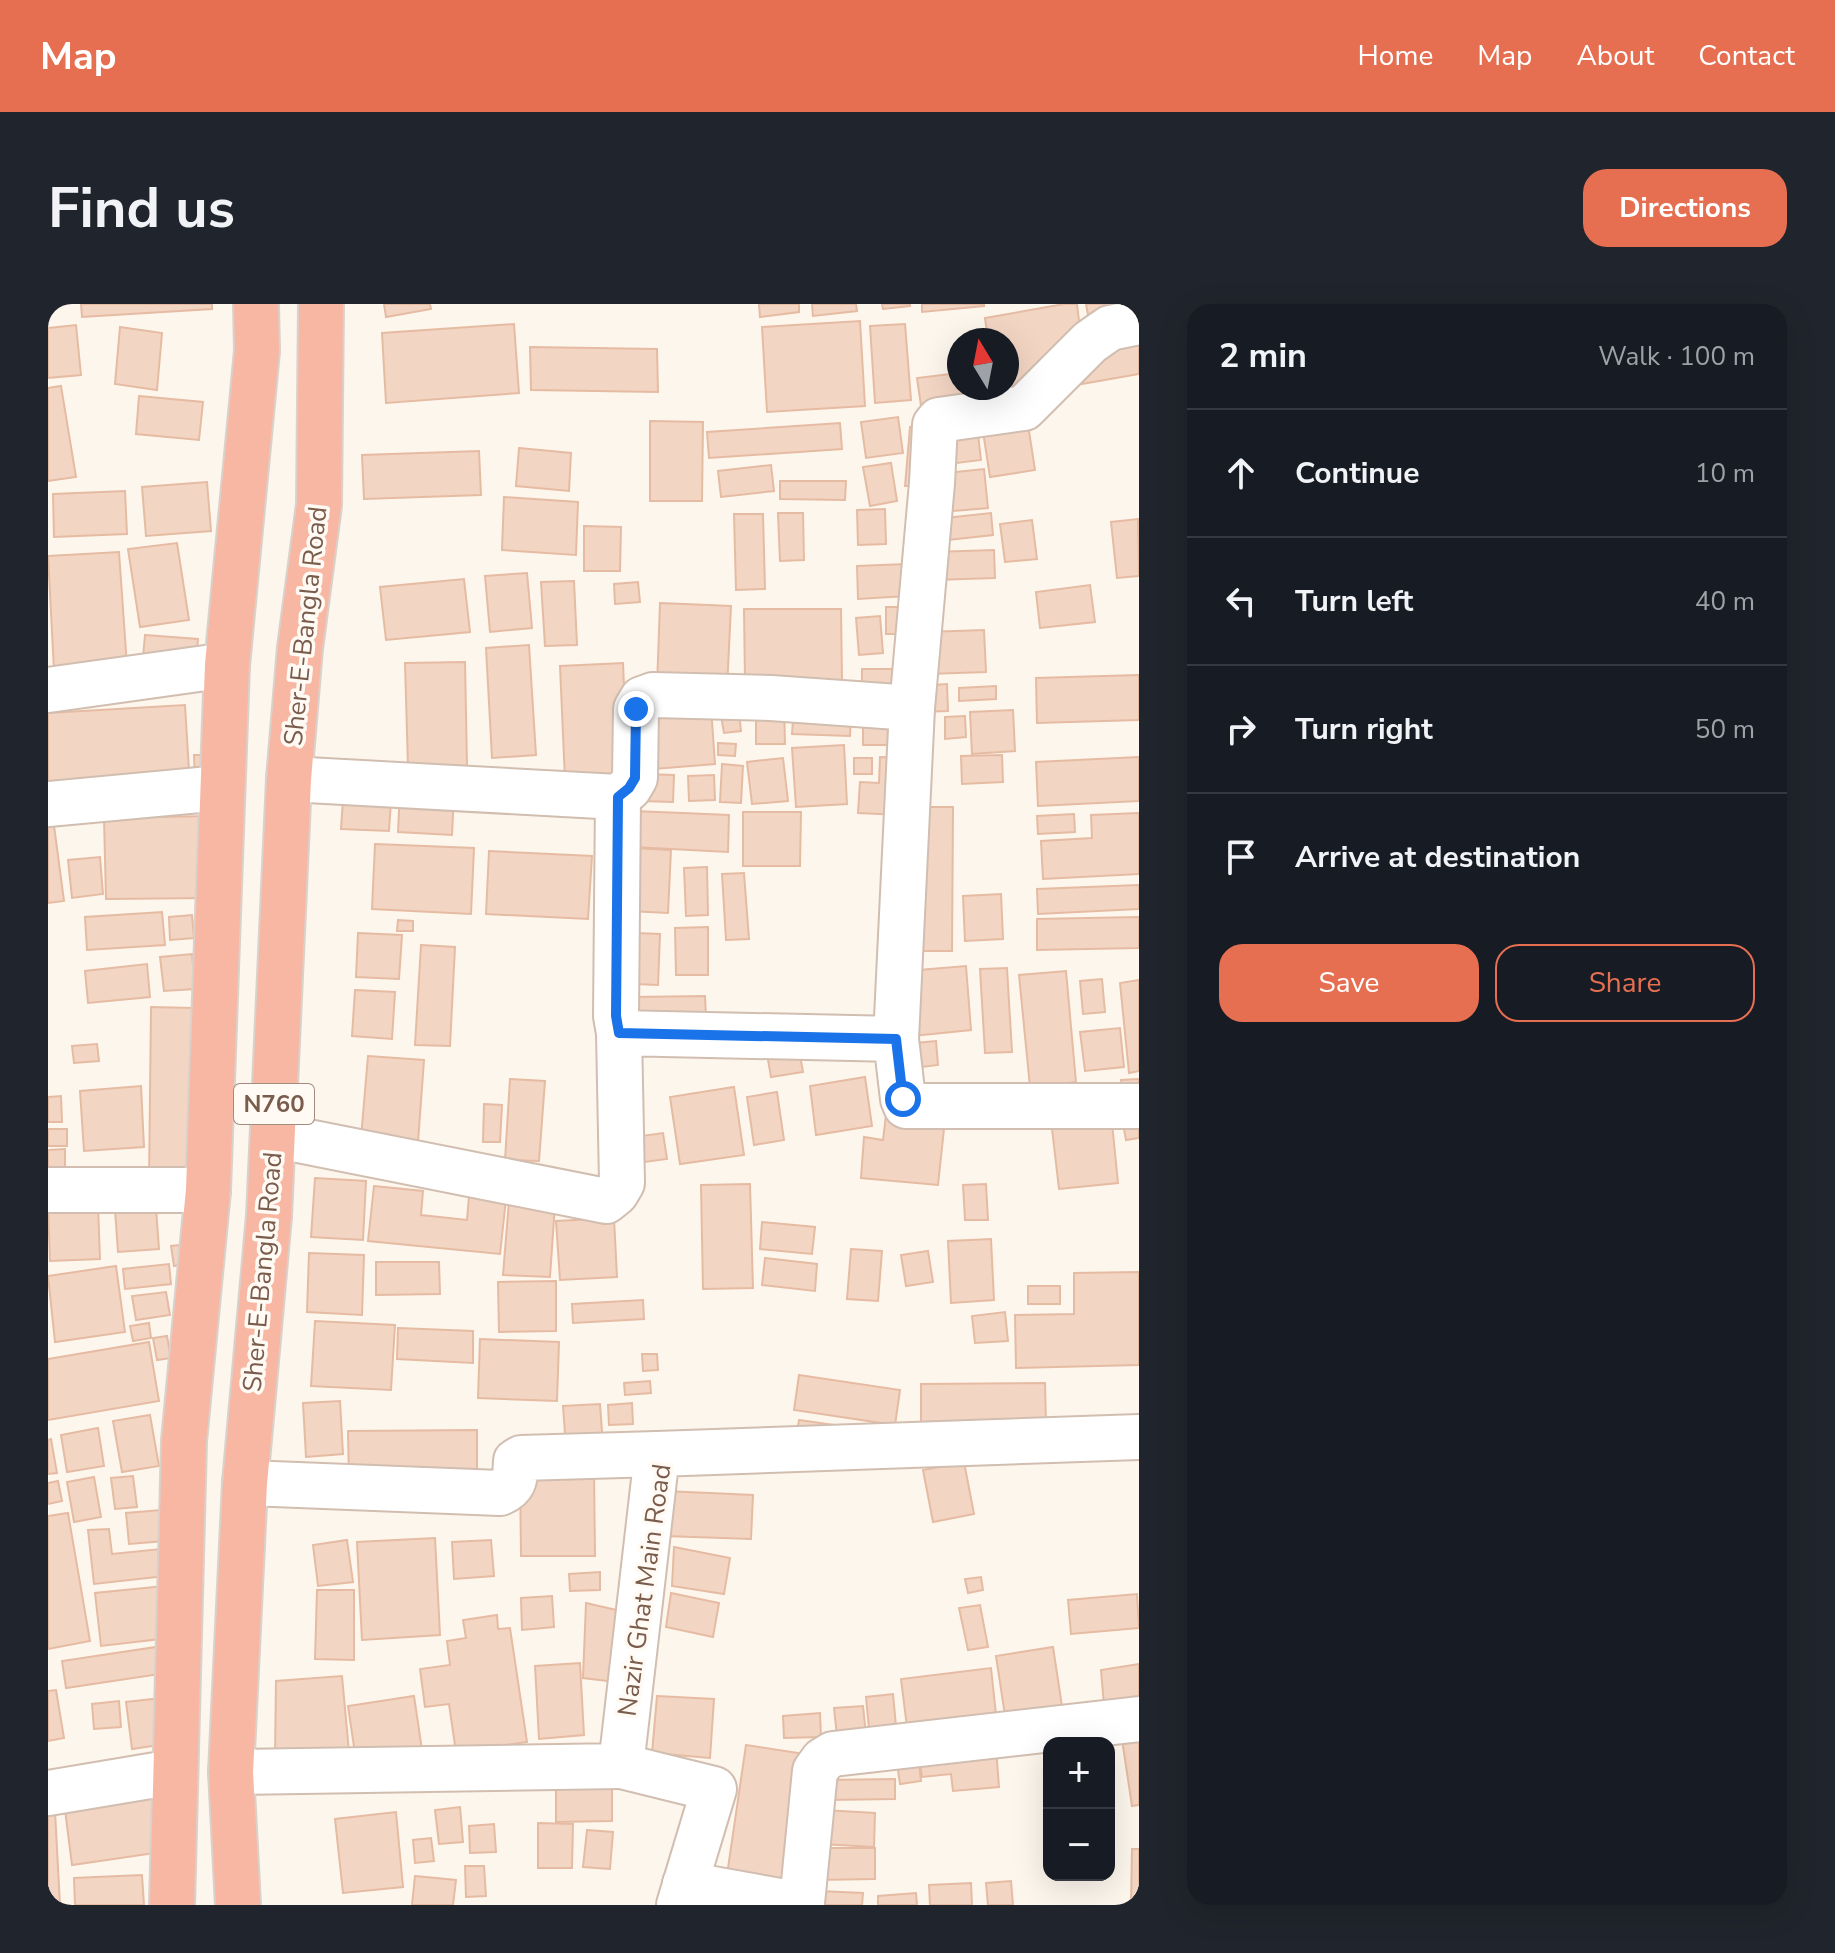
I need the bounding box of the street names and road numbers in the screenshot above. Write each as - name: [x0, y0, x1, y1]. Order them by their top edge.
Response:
- street label: Sher-E-Bangla Road: [276, 505, 335, 747]
- road number: N760: [234, 1084, 314, 1124]
- street label: Sher-E-Bangla Road: [235, 1151, 290, 1393]
- street label: Nazir Ghat Main Road: [609, 1462, 680, 1718]

